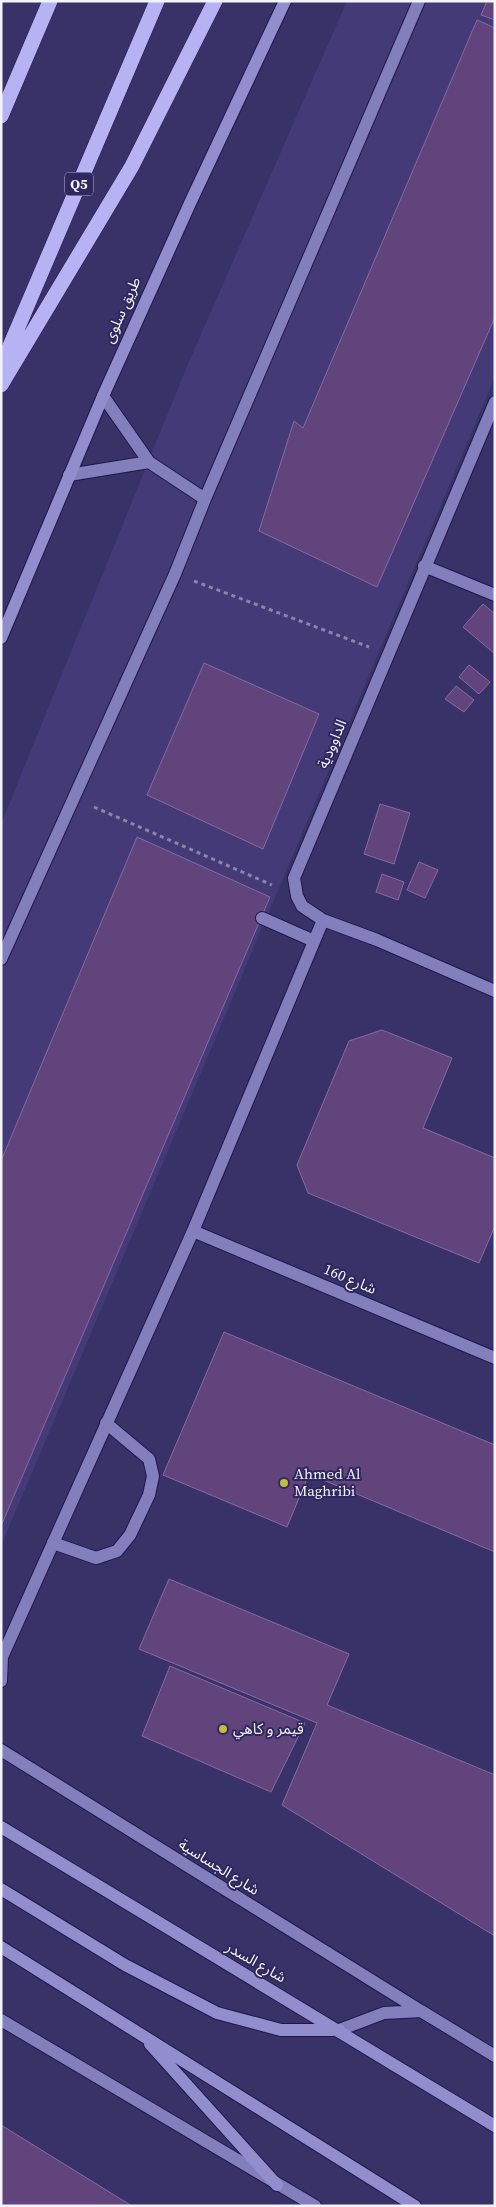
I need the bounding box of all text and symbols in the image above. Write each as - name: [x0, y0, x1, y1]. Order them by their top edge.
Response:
- road number: Q5: [65, 172, 93, 195]
- street label: طريق سلوى: [98, 273, 145, 346]
- street label: الداوودية: [312, 716, 351, 772]
- street label: شارع 160: [320, 1258, 380, 1301]
- place label: Ahmed Al Maghribi: [294, 1463, 361, 1501]
- marker: Ahmed Al Maghribi: [278, 1477, 290, 1489]
- place label: قيمر و كاهي: [233, 1718, 304, 1740]
- marker: قيمر و كاهي: [217, 1723, 229, 1735]
- street label: شارع الجساسية: [174, 1833, 264, 1902]
- street label: شارع السدر: [220, 1935, 290, 1989]

